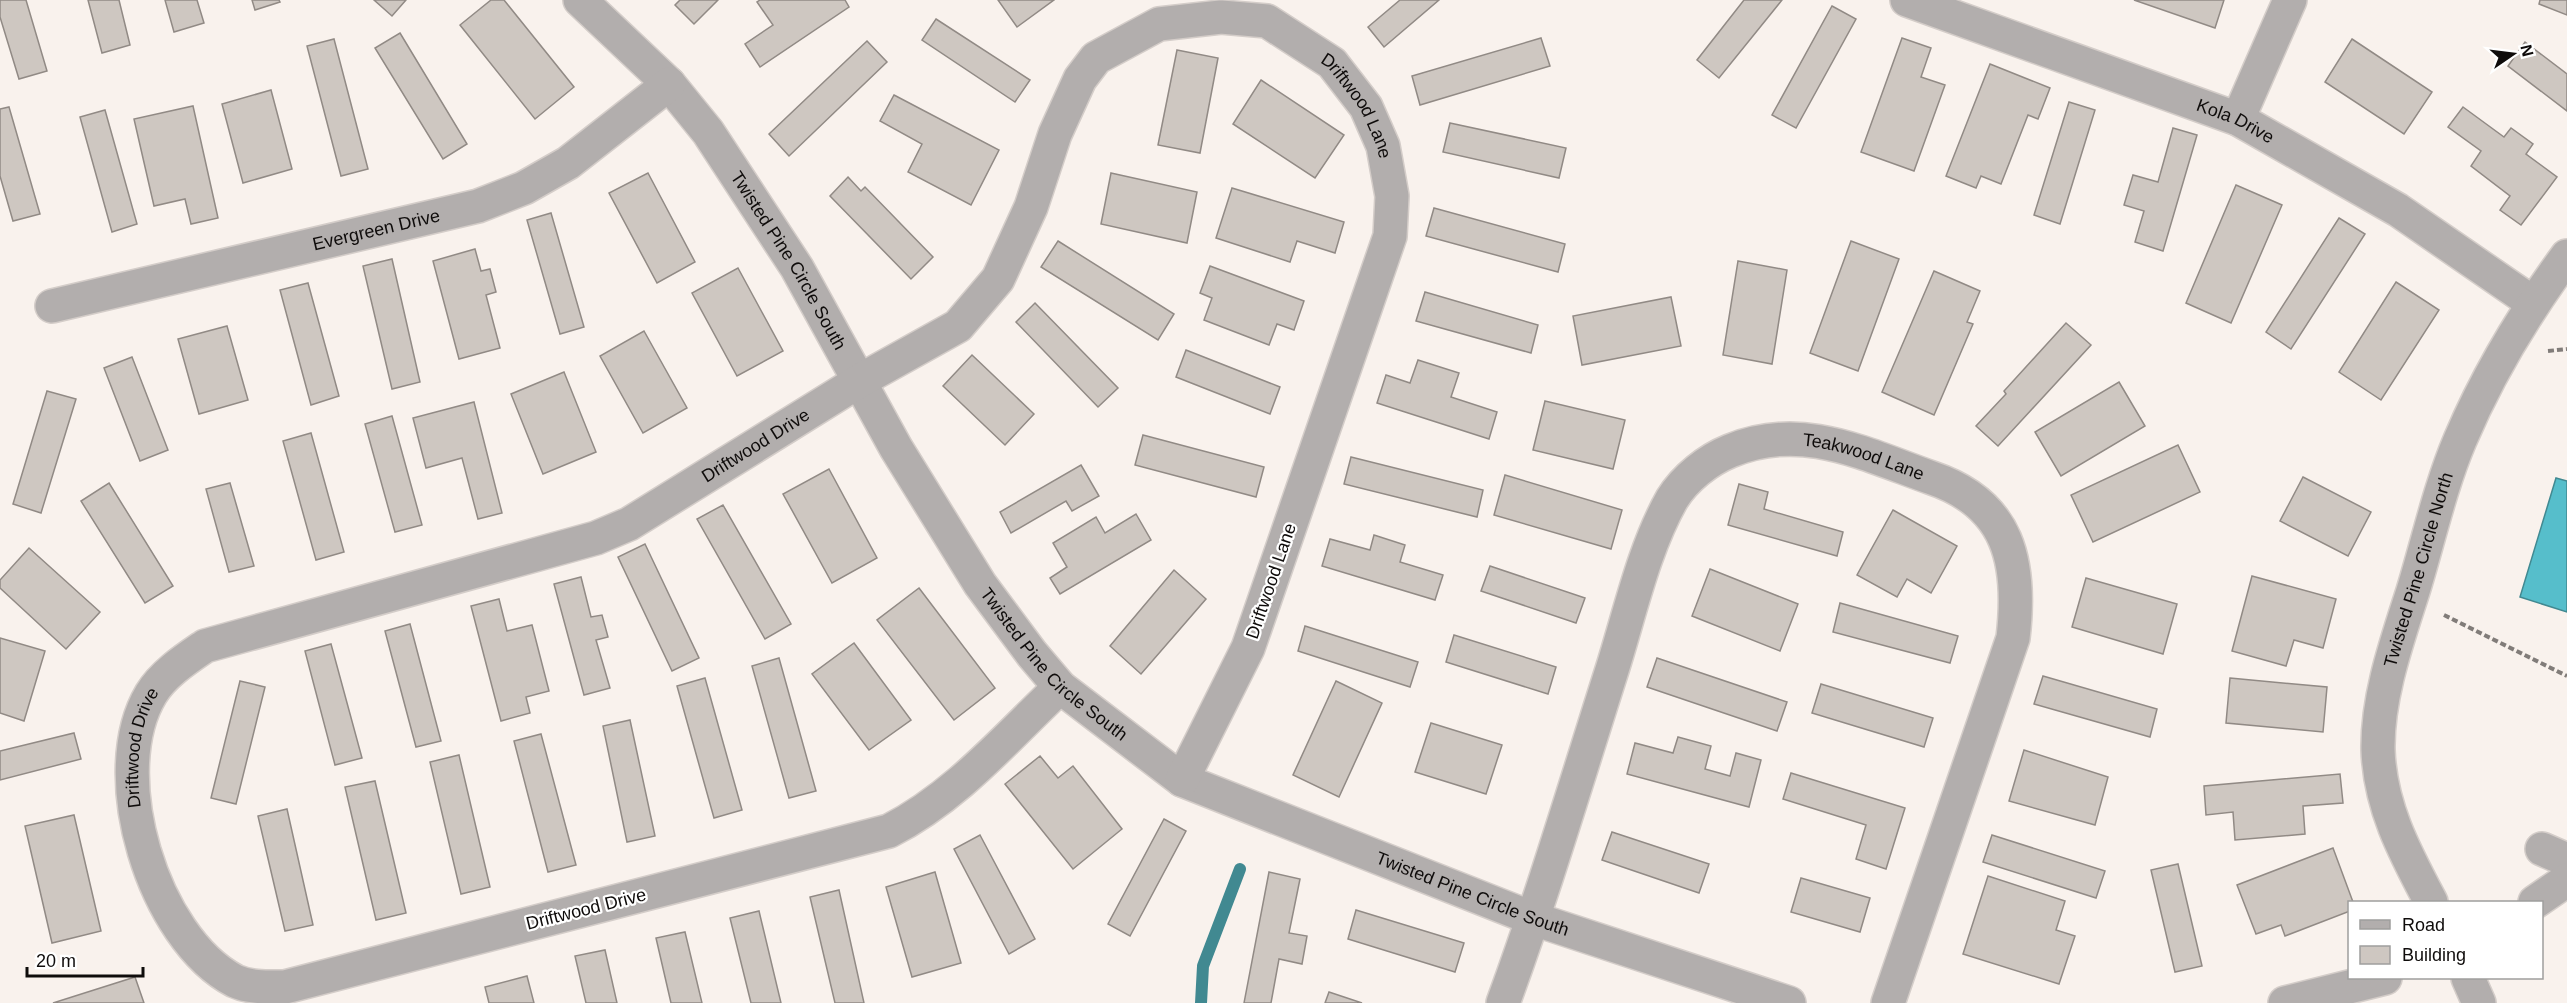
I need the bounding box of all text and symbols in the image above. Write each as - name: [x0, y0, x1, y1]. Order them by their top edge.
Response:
- north arrow: [2483, 24, 2543, 84]
- text: N: [2517, 43, 2537, 58]
- street label: Driftwood Lane: [1318, 49, 1395, 160]
- street label: Kola Drive: [2194, 95, 2278, 147]
- street label: Twisted Pine Circle South: [727, 168, 850, 353]
- street label: Evergreen Drive: [311, 205, 442, 255]
- street label: Driftwood Drive: [698, 404, 813, 486]
- street label: Teakwood Lane: [1802, 430, 1927, 484]
- street label: Twisted Pine Circle North: [2380, 470, 2457, 669]
- street label: Driftwood Lane: [1242, 521, 1300, 641]
- street label: Twisted Pine Circle South: [976, 584, 1131, 745]
- street label: Driftwood Drive: [122, 684, 163, 809]
- street label: Twisted Pine Circle South: [1373, 848, 1572, 940]
- street label: Driftwood Drive: [524, 884, 648, 934]
- legend: [2348, 901, 2543, 979]
- text: Road: [2402, 915, 2445, 935]
- scale bar: [27, 940, 142, 978]
- text: Building: [2402, 945, 2466, 965]
- text: 20 m: [36, 951, 76, 971]

